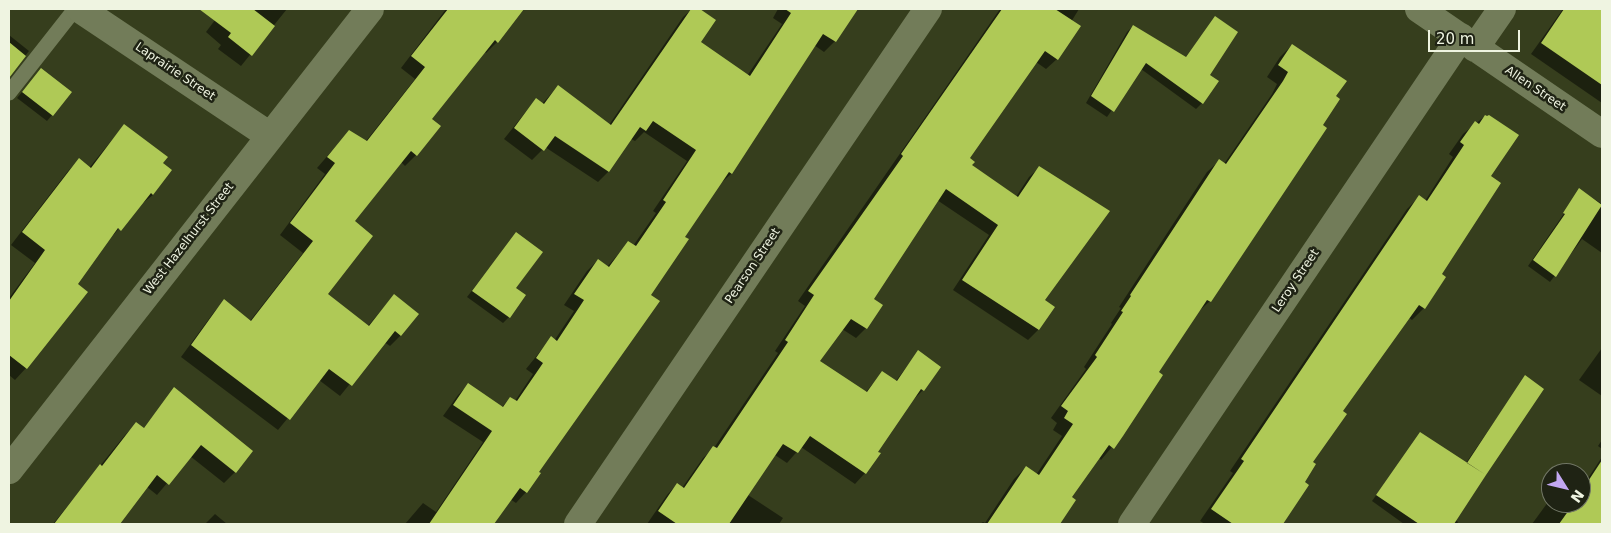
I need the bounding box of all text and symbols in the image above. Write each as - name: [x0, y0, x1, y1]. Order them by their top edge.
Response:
- scale bar: [1431, 20, 1524, 52]
- text: 20 m: [1436, 30, 1474, 48]
- street label: Laprairie Street: [132, 40, 218, 104]
- street label: Allen Street: [1502, 63, 1568, 115]
- street label: West Hazelhurst Street: [141, 180, 237, 298]
- street label: Pearson Street: [722, 226, 784, 306]
- street label: Leroy Street: [1270, 247, 1322, 315]
- north arrow: [1541, 463, 1591, 513]
- text: N: [1567, 487, 1587, 506]

